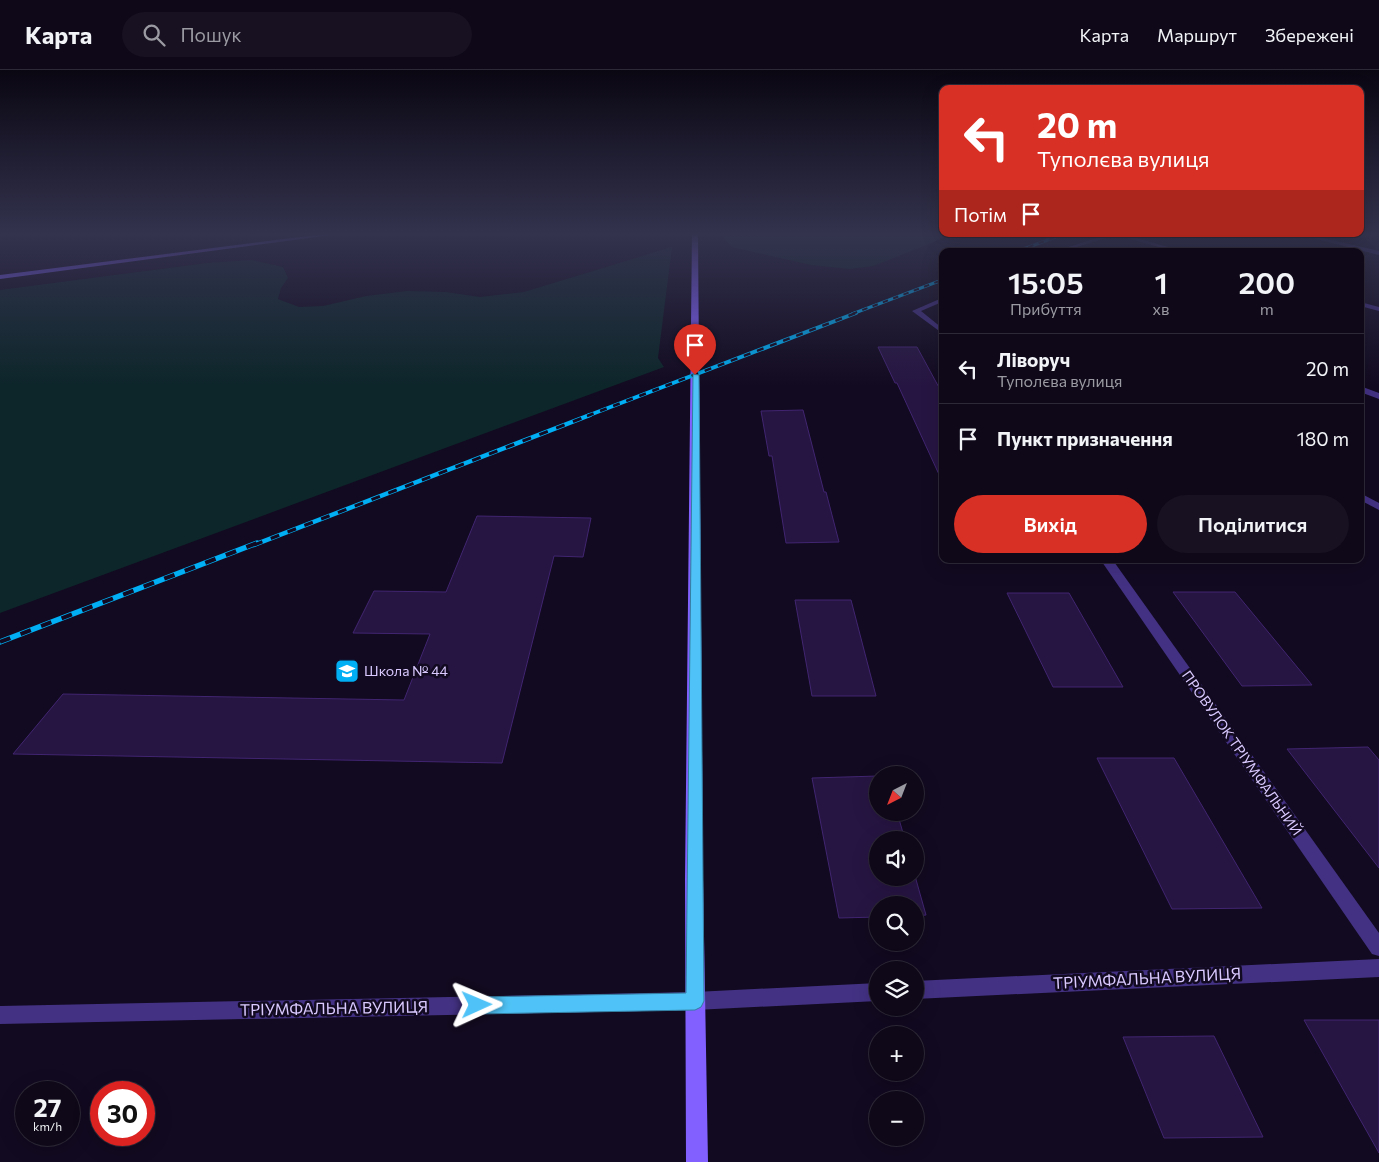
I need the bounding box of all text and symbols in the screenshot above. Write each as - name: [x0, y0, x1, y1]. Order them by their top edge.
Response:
- search box: [122, 12, 472, 57]
- text: Карта: [25, 20, 92, 49]
- icon: search: [140, 21, 168, 49]
- text: Пошук: [180, 23, 242, 46]
- text: Карта: [1079, 24, 1129, 46]
- text: Маршрут: [1157, 24, 1237, 46]
- text: Збережені: [1265, 24, 1354, 46]
- text: 20 m: [1037, 102, 1117, 145]
- icon: left: [954, 105, 1019, 170]
- text: Туполєва вулиця: [1037, 145, 1210, 172]
- icon: arrive: [1017, 200, 1045, 228]
- text: Потім: [954, 203, 1007, 226]
- text: 15:05: [1008, 263, 1084, 300]
- text: 1: [1154, 263, 1168, 300]
- text: 200: [1239, 263, 1295, 300]
- text: Прибуття: [1010, 299, 1082, 318]
- text: хв: [1153, 299, 1170, 318]
- text: m: [1260, 299, 1274, 318]
- pin: [674, 324, 716, 375]
- icon: arrive: [681, 331, 709, 359]
- text: Ліворуч: [997, 348, 1070, 371]
- icon: left: [954, 355, 982, 383]
- text: 20 m: [1306, 357, 1349, 380]
- text: Туполєва вулиця: [997, 371, 1123, 390]
- icon: arrive: [954, 425, 982, 453]
- text: Пункт призначення: [997, 427, 1173, 450]
- text: 180 m: [1297, 427, 1349, 450]
- button: Вихід: [954, 495, 1147, 553]
- button: Поділитися: [1157, 495, 1349, 553]
- school or university icon: Школа № 44: [334, 658, 360, 684]
- place label: Школа № 44: [364, 662, 449, 679]
- street label: ПРОВУЛОК ТРІУМФАЛЬНИЙ: [1179, 667, 1306, 838]
- north arrow: [869, 766, 924, 821]
- map controls: [869, 766, 924, 1146]
- button: sound: [869, 831, 924, 886]
- button: search: [869, 896, 924, 951]
- button: layers: [869, 961, 924, 1016]
- street label: ТРІУМФАЛЬНА ВУЛИЦЯ: [1052, 963, 1242, 992]
- position arrow: [450, 978, 502, 1030]
- street label: ТРІУМФАЛЬНА ВУЛИЦЯ: [240, 996, 428, 1019]
- button: +: [869, 1026, 924, 1081]
- speed limit sign: 30: [90, 1081, 155, 1146]
- button: −: [869, 1091, 924, 1146]
- text: 27: [34, 1092, 61, 1122]
- text: km/h: [33, 1119, 62, 1133]

